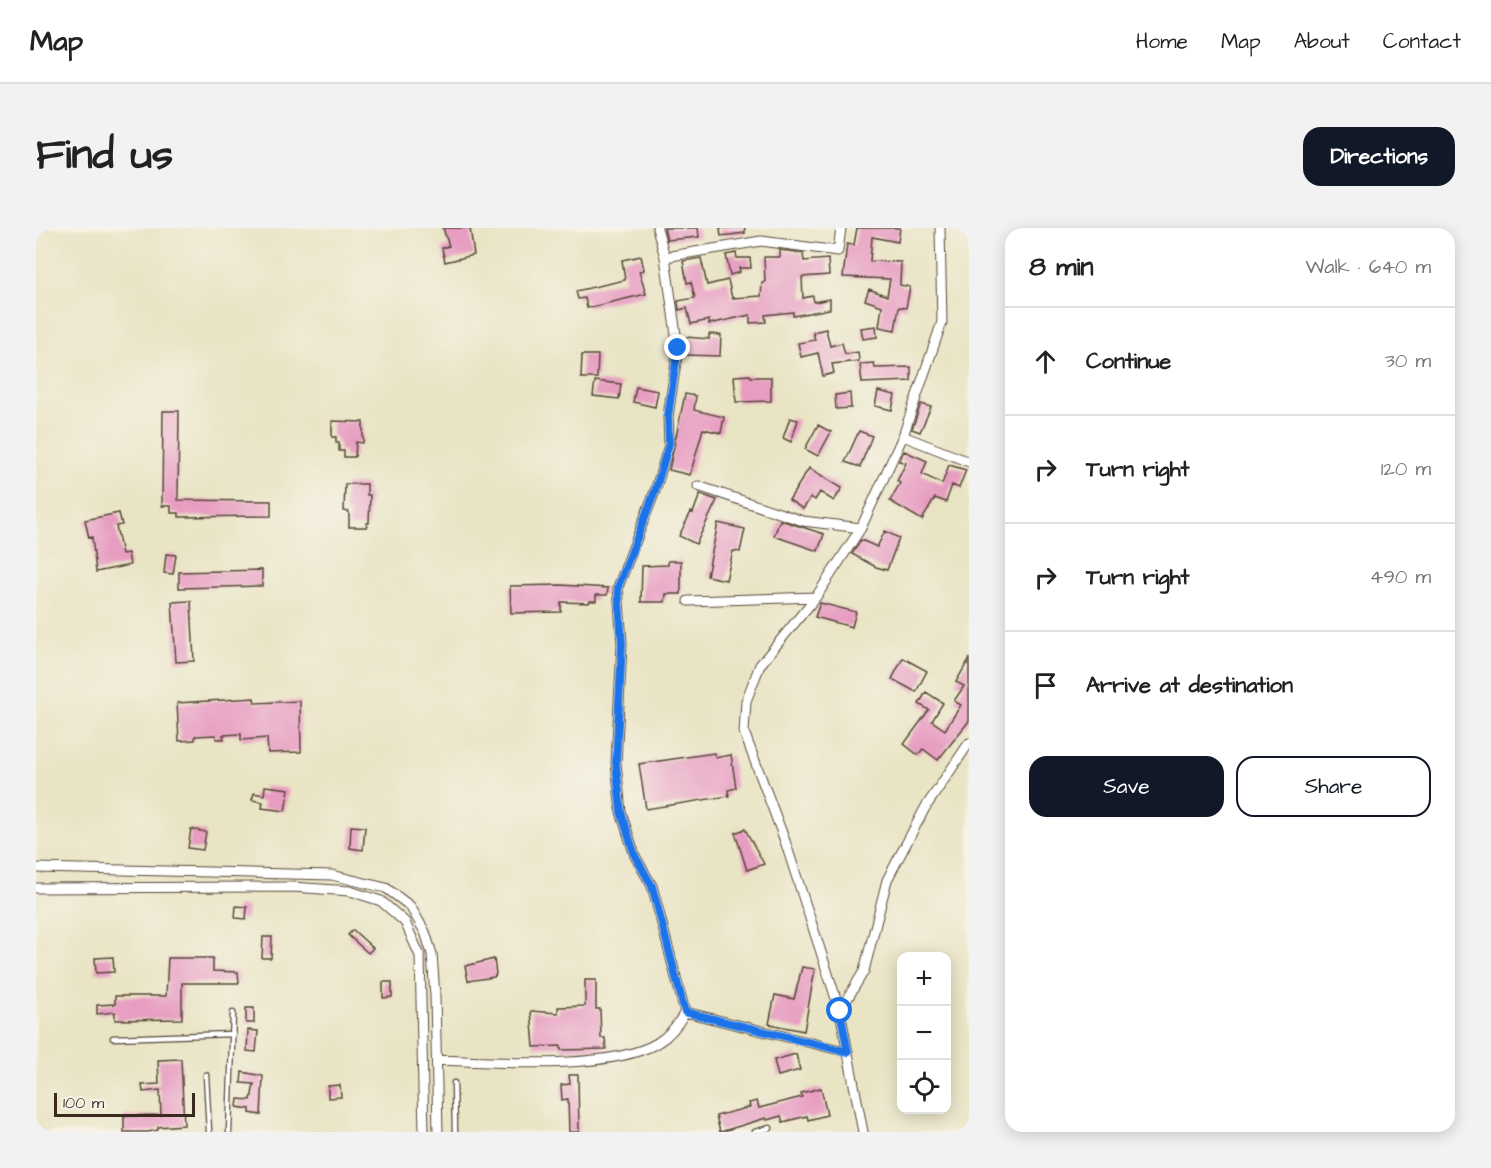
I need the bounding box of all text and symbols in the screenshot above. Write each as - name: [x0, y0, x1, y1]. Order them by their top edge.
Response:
- text: Map: [30, 22, 83, 61]
- text: Home: [1136, 27, 1188, 56]
- text: Map: [1221, 27, 1261, 56]
- text: About: [1294, 27, 1350, 56]
- text: Contact: [1383, 27, 1461, 56]
- text: Find us: [36, 127, 173, 185]
- button: Directions: [1303, 127, 1455, 186]
- text: 8 min: [1029, 249, 1093, 285]
- text: Walk · 640 m: [1305, 253, 1431, 281]
- route end: [664, 334, 690, 360]
- icon: ahead: [1029, 345, 1062, 378]
- text: Continue: [1086, 346, 1171, 377]
- text: 30 m: [1385, 347, 1431, 375]
- icon: right: [1029, 453, 1062, 486]
- text: Turn right: [1086, 454, 1189, 485]
- text: 120 m: [1381, 455, 1431, 483]
- icon: right: [1029, 561, 1062, 594]
- text: Turn right: [1086, 562, 1189, 593]
- text: 490 m: [1370, 563, 1431, 591]
- icon: arrive: [1029, 669, 1062, 702]
- text: Arrive at destination: [1086, 670, 1293, 701]
- button: Save: [1029, 756, 1224, 817]
- button: Share: [1236, 756, 1431, 817]
- map controls: [897, 952, 951, 1114]
- button: +: [897, 952, 951, 1006]
- route start: [826, 997, 852, 1023]
- button: −: [897, 1006, 951, 1060]
- button: locate: [897, 1060, 951, 1114]
- scale bar: [54, 1090, 195, 1118]
- text: 100 m: [63, 1092, 104, 1114]

